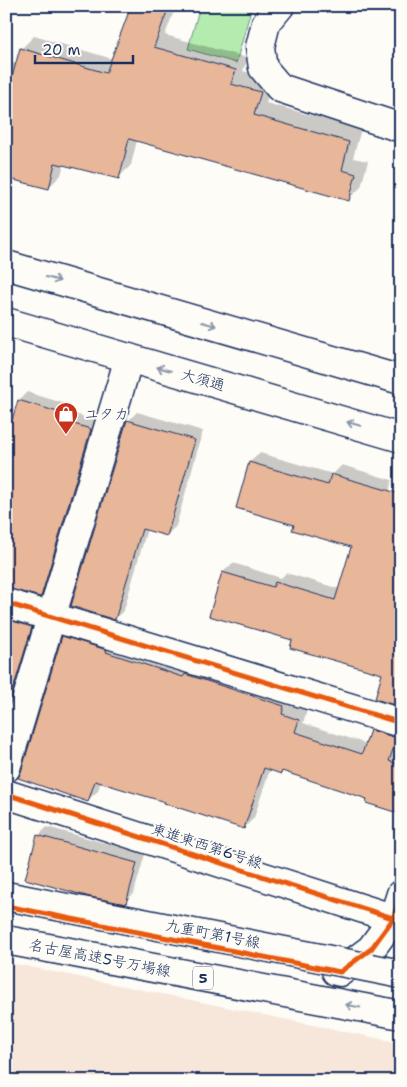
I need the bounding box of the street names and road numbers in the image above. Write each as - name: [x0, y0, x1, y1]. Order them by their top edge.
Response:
- street label: 大須通: [179, 364, 227, 396]
- street label: 東進東西第6号線: [149, 819, 265, 873]
- street label: 九重町第1号線: [164, 915, 262, 953]
- street label: 名古屋高速5号万場線: [27, 934, 173, 982]
- road number: 5: [193, 966, 213, 990]

